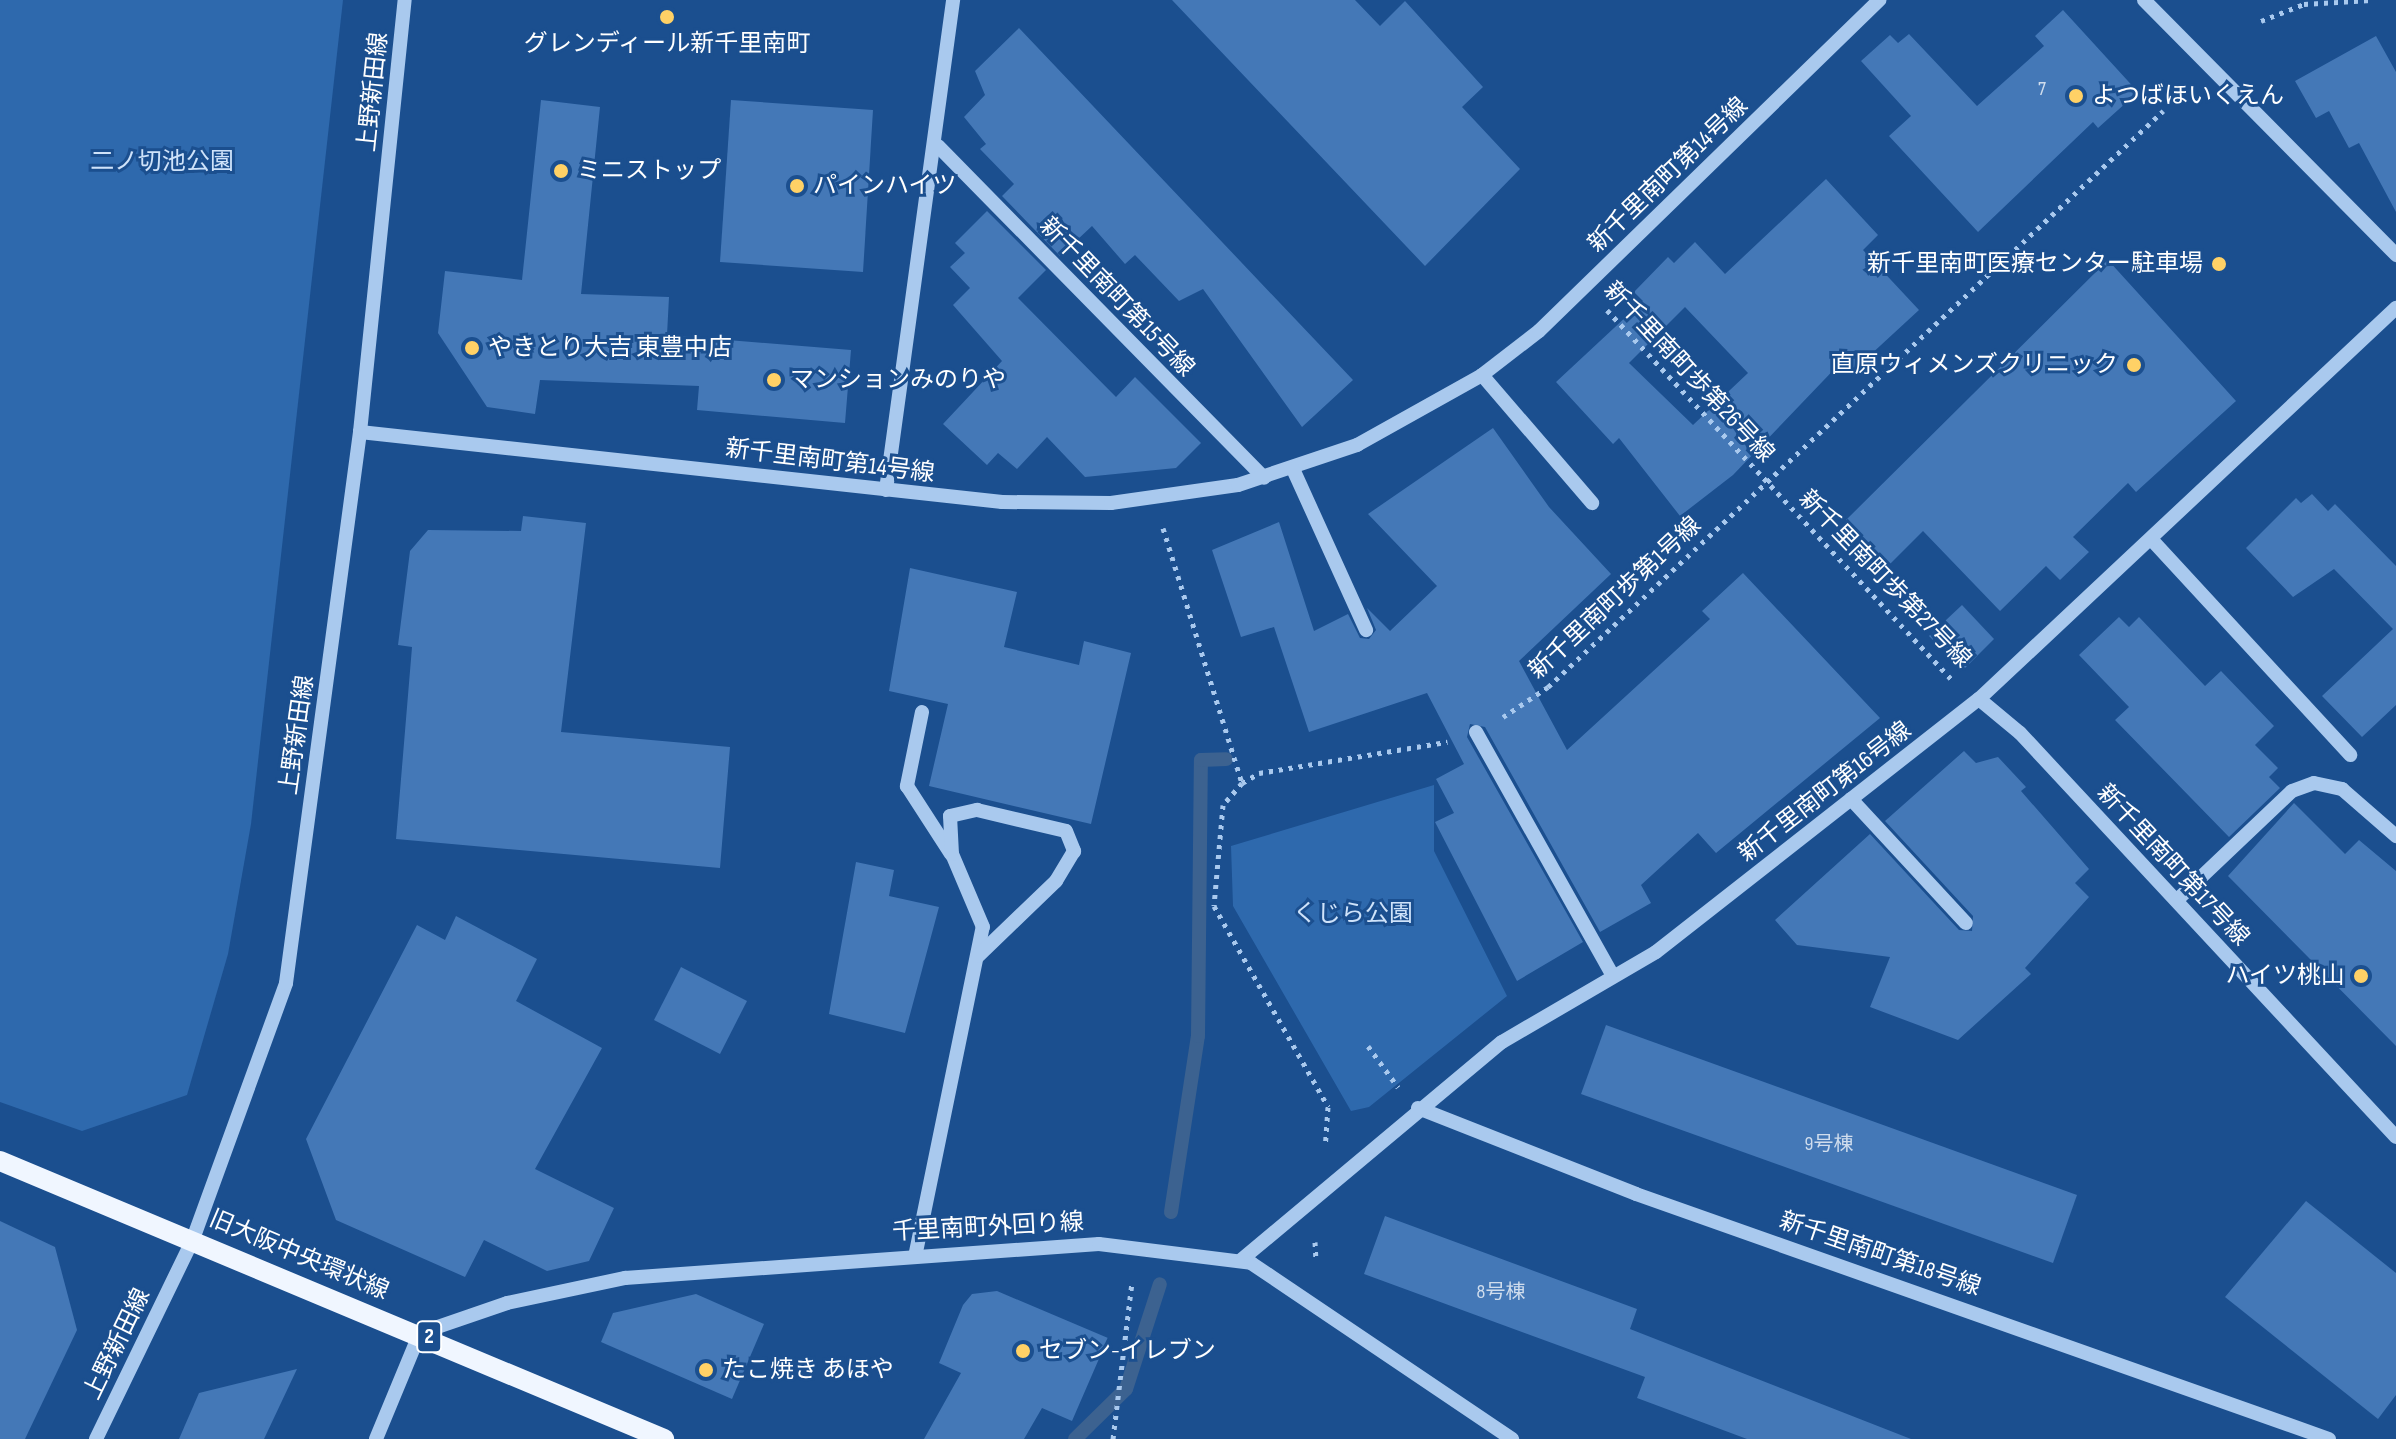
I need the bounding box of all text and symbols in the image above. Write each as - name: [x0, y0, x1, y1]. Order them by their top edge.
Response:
- marker: グレンディール新千里南町: [658, 8, 676, 26]
- place label: グレンディール新千里南町: [523, 30, 811, 58]
- street label: 上野新田線: [352, 31, 394, 153]
- house number: 7: [2038, 77, 2046, 101]
- place label: よつばほいくえん: [2092, 82, 2284, 110]
- marker: よつばほいくえん: [2067, 87, 2085, 105]
- street label: 新千里南町第14号線: [1582, 92, 1754, 258]
- park label: 二ノ切池公園: [90, 148, 234, 176]
- place label: ミニストップ: [577, 157, 721, 185]
- marker: ミニストップ: [552, 162, 570, 180]
- place label: パインハイツ: [813, 172, 957, 200]
- marker: パインハイツ: [788, 177, 806, 195]
- street label: 新千里南町第15号線: [1034, 211, 1200, 383]
- place label: 新千里南町医療センター駐車場: [1867, 250, 2203, 278]
- marker: 新千里南町医療センター駐車場: [2210, 255, 2228, 273]
- street label: 新千里南町歩第26号線: [1598, 276, 1780, 468]
- place label: やきとり大吉 東豊中店: [488, 334, 732, 362]
- marker: やきとり大吉 東豊中店: [463, 339, 481, 357]
- place label: 直原ウィメンズクリニック: [1830, 351, 2118, 379]
- marker: 直原ウィメンズクリニック: [2125, 356, 2143, 374]
- place label: マンションみのりや: [790, 366, 1006, 394]
- marker: マンションみのりや: [765, 371, 783, 389]
- street label: 新千里南町第14号線: [724, 434, 936, 488]
- street label: 新千里南町歩第27号線: [1793, 484, 1977, 674]
- street label: 新千里南町歩第1号線: [1523, 511, 1707, 685]
- street label: 上野新田線: [274, 674, 320, 796]
- street label: 新千里南町第16号線: [1733, 716, 1917, 868]
- street label: 新千里南町第17号線: [2091, 778, 2255, 952]
- park label: くじら公園: [1293, 900, 1413, 928]
- place label: ハイツ桃山: [2225, 962, 2345, 990]
- marker: ハイツ桃山: [2352, 967, 2370, 985]
- house number: 9号棟: [1805, 1132, 1853, 1156]
- street label: 旧大阪中央環状線: [205, 1204, 393, 1306]
- street label: 新千里南町第18号線: [1776, 1206, 1984, 1302]
- street label: 千里南町外回り線: [891, 1208, 1085, 1246]
- house number: 8号棟: [1477, 1280, 1525, 1304]
- street label: 上野新田線: [78, 1284, 156, 1404]
- road number: 2: [415, 1319, 443, 1355]
- place label: セブン-イレブン: [1039, 1337, 1216, 1365]
- marker: セブン-イレブン: [1014, 1342, 1032, 1360]
- place label: たこ焼き あほや: [722, 1356, 894, 1384]
- marker: たこ焼き あほや: [697, 1361, 715, 1379]

